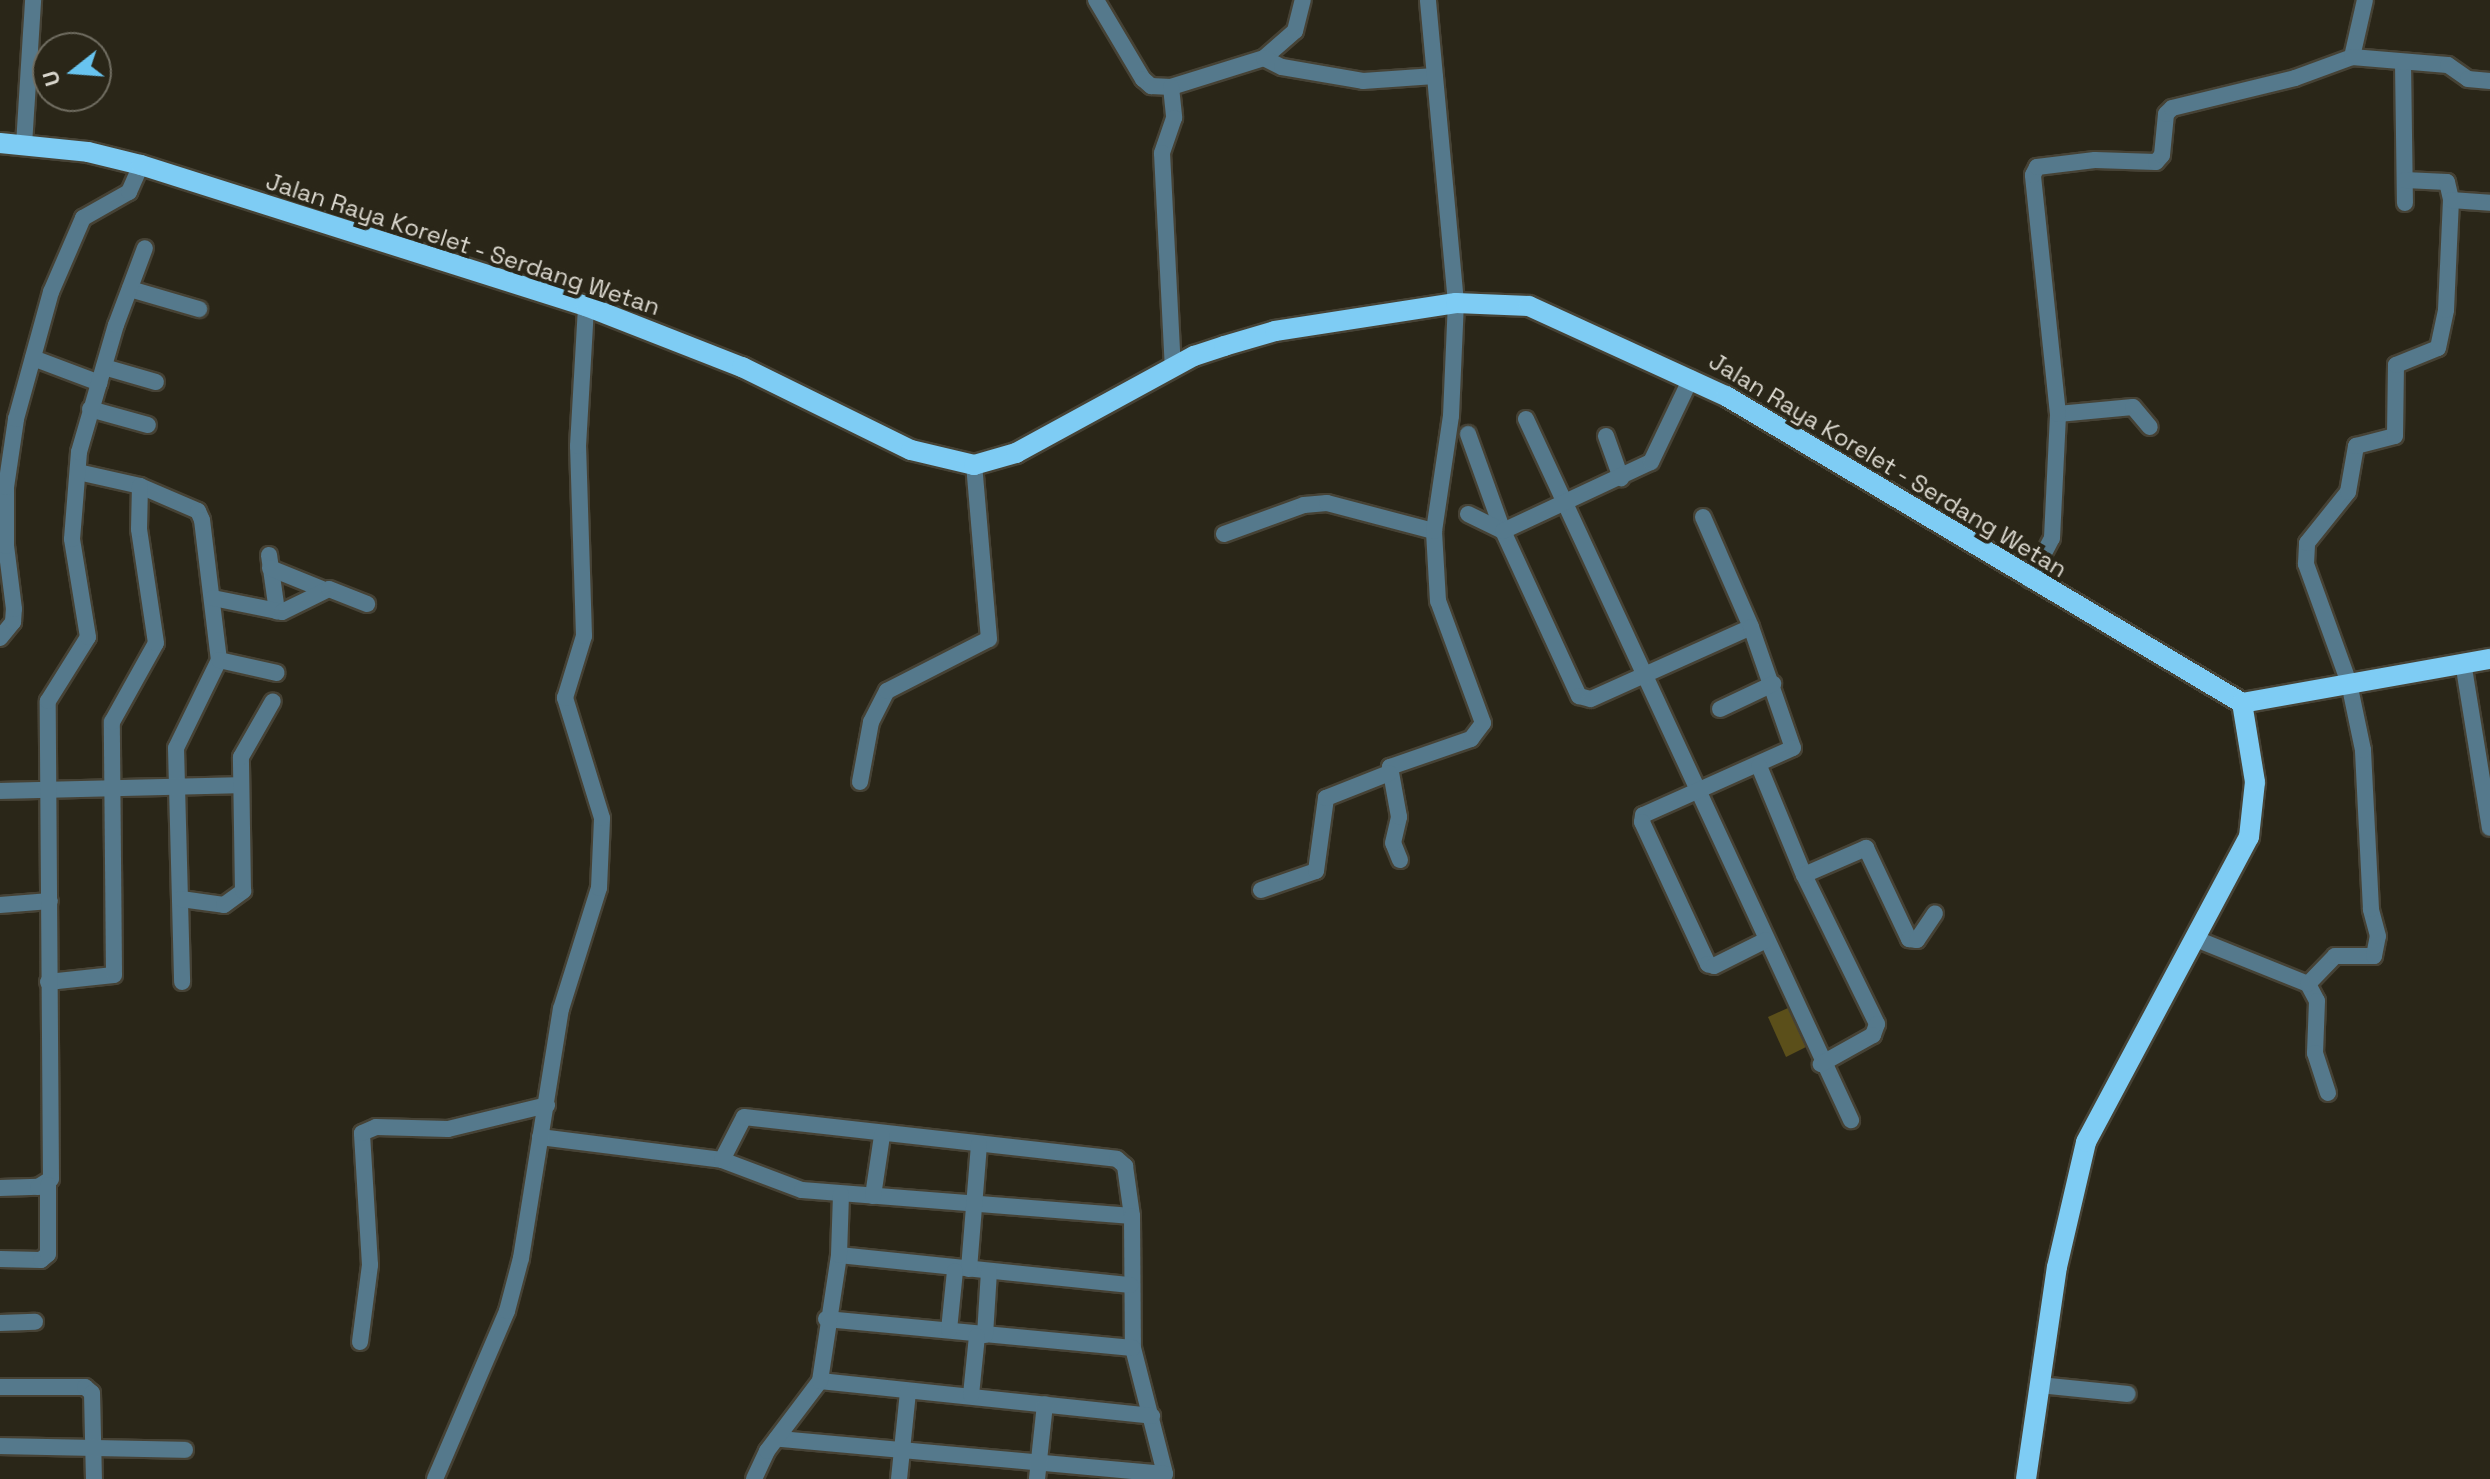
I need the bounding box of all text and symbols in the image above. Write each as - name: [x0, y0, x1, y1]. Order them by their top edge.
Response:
- north arrow: [32, 32, 112, 112]
- text: U: [35, 67, 67, 90]
- street label: Jalan Raya Korelet - Serdang Wetan: [262, 166, 664, 322]
- street label: Jalan Raya Korelet - Serdang Wetan: [1703, 346, 2073, 584]

